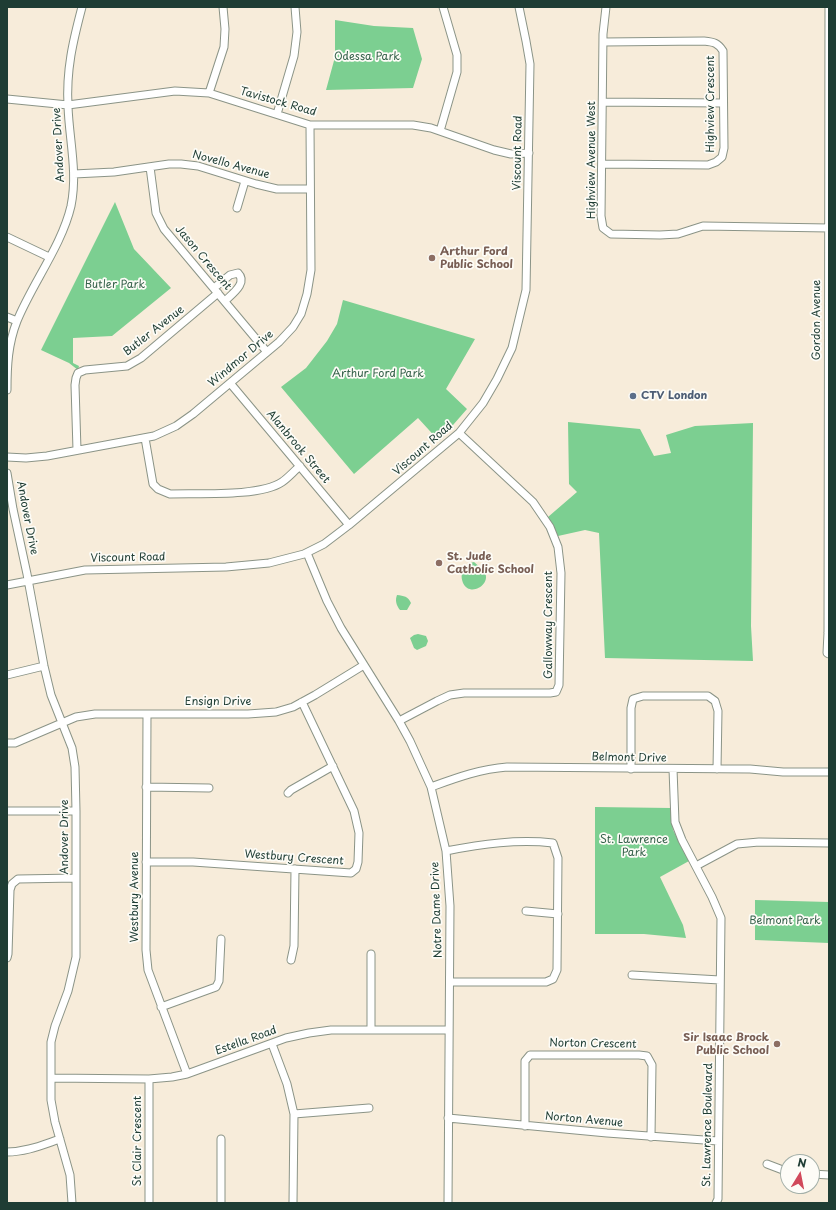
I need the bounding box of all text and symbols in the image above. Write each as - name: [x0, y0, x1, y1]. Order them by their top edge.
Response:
- park label: Odessa Park: [334, 50, 400, 64]
- street label: Highview Crescent: [704, 55, 718, 153]
- street label: Tavistock Road: [238, 85, 318, 119]
- street label: Highview Avenue West: [585, 101, 599, 219]
- street label: Andover Drive: [50, 107, 68, 183]
- street label: Viscount Road: [511, 115, 525, 191]
- street label: Novello Avenue: [191, 148, 271, 182]
- street label: Jason Crescent: [172, 223, 234, 293]
- place label: Arthur Ford Public School: [440, 245, 513, 271]
- marker: Arthur Ford Public School: [427, 253, 437, 263]
- park label: Butler Park: [85, 278, 145, 292]
- street label: Gordon Avenue: [810, 280, 824, 360]
- street label: Butler Avenue: [121, 303, 187, 359]
- street label: Windmor Drive: [206, 328, 276, 390]
- park label: Arthur Ford Park: [332, 367, 424, 381]
- place label: CTV London: [641, 389, 707, 403]
- marker: CTV London: [628, 391, 638, 401]
- street label: Alanbrook Street: [264, 408, 332, 486]
- street label: Viscount Road: [390, 419, 456, 479]
- street label: Andover Drive: [13, 480, 41, 556]
- place label: St. Jude Catholic School: [447, 550, 534, 576]
- street label: Viscount Road: [90, 551, 166, 565]
- marker: St. Jude Catholic School: [434, 558, 444, 568]
- street label: Gallowway Crescent: [542, 571, 556, 679]
- street label: Ensign Drive: [185, 695, 251, 709]
- street label: Belmont Drive: [591, 751, 667, 765]
- street label: Andover Drive: [58, 800, 72, 874]
- park label: St. Lawrence Park: [600, 833, 668, 859]
- street label: Westbury Crescent: [244, 848, 344, 868]
- street label: Westbury Avenue: [128, 852, 142, 942]
- street label: Notre Dame Drive: [429, 862, 445, 958]
- park label: Belmont Park: [749, 914, 821, 928]
- street label: Estella Road: [213, 1024, 279, 1058]
- place label: Sir Isaac Brock Public School: [683, 1031, 769, 1057]
- street label: Norton Crescent: [549, 1037, 637, 1051]
- marker: Sir Isaac Brock Public School: [772, 1039, 782, 1049]
- street label: St. Lawrence Boulevard: [700, 1063, 716, 1187]
- street label: St Clair Crescent: [131, 1096, 145, 1186]
- street label: Norton Avenue: [544, 1110, 624, 1130]
- north arrow: [780, 1154, 820, 1194]
- text: N: [796, 1154, 808, 1172]

